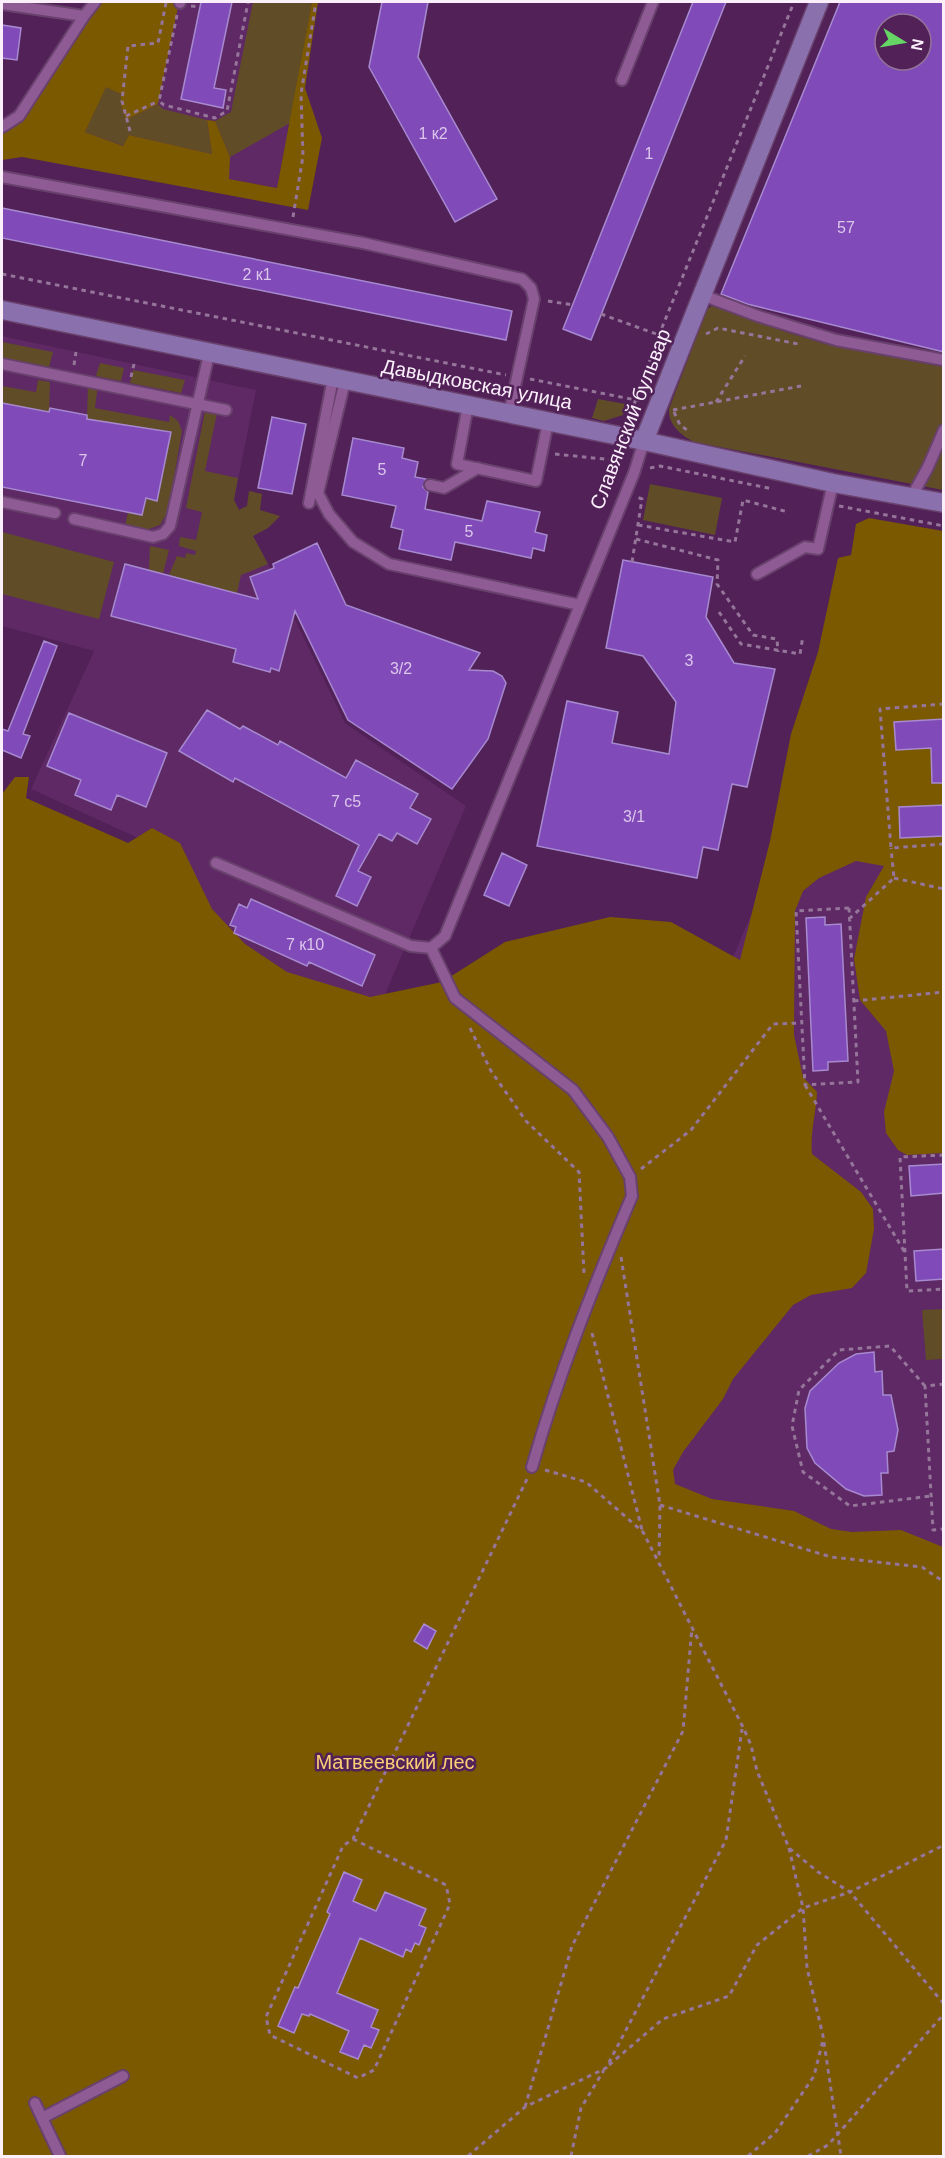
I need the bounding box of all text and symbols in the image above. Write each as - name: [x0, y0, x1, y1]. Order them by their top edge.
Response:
- north arrow: [873, 12, 933, 72]
- text: N: [908, 37, 927, 52]
- house number: 1 к2: [418, 125, 448, 142]
- house number: 1: [645, 145, 654, 162]
- house number: 57: [837, 219, 855, 236]
- house number: 2 к1: [242, 266, 272, 283]
- street label: Славянский бульвар: [585, 326, 675, 512]
- street label: Давыдковская улица: [380, 355, 575, 413]
- house number: 7: [79, 452, 88, 469]
- house number: 5: [378, 461, 387, 478]
- house number: 5: [465, 523, 474, 540]
- house number: 3: [685, 652, 694, 669]
- house number: 3/2: [390, 660, 412, 677]
- house number: 7 с5: [331, 793, 361, 810]
- house number: 3/1: [623, 808, 645, 825]
- house number: 7 к10: [286, 936, 324, 953]
- park label: Матвеевский лес: [315, 1751, 475, 1773]

